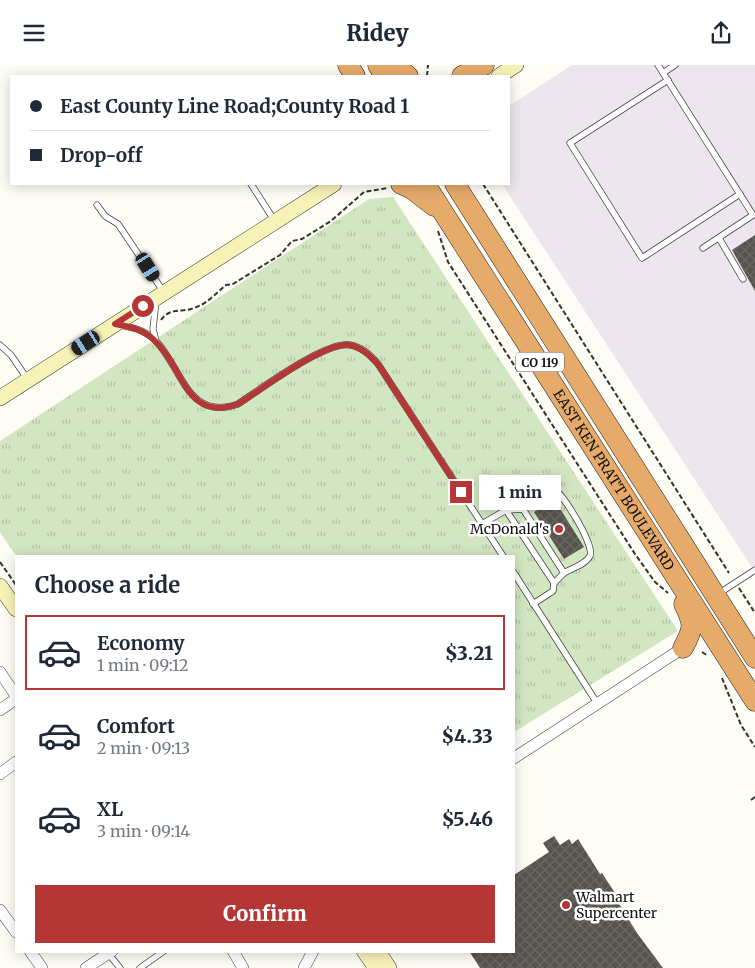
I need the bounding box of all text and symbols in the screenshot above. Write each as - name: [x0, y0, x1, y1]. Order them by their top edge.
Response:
- icon: menu: [20, 19, 48, 47]
- text: Ridey: [346, 19, 409, 47]
- icon: share: [707, 19, 735, 47]
- text: East County Line Road;County Road 1: [60, 94, 409, 118]
- text: Drop-off: [60, 143, 142, 167]
- car: [133, 250, 162, 284]
- route start: [132, 295, 154, 317]
- car: [69, 329, 102, 357]
- road number: CO 119: [516, 353, 564, 371]
- street label: EAST KEN PRATT BOULEVARD: [549, 386, 679, 574]
- callout: 1 min: [478, 475, 561, 509]
- route end: [450, 481, 472, 503]
- text: 1 min: [498, 482, 542, 502]
- place label: McDonald's: [470, 520, 549, 538]
- marker: McDonald's: [553, 523, 565, 535]
- text: Choose a ride: [35, 571, 180, 599]
- icon: car: [37, 630, 82, 675]
- text: Economy: [97, 631, 185, 655]
- text: $3.21: [445, 641, 493, 665]
- text: 1 min · 09:12: [97, 655, 189, 675]
- icon: car: [37, 713, 82, 758]
- text: Comfort: [97, 714, 175, 738]
- text: $4.33: [442, 724, 493, 748]
- text: 2 min · 09:13: [97, 738, 190, 758]
- icon: car: [37, 796, 82, 841]
- text: XL: [97, 797, 123, 821]
- text: $5.46: [442, 807, 493, 831]
- text: 3 min · 09:14: [97, 821, 190, 841]
- button: Confirm: [35, 885, 495, 943]
- place label: Walmart Supercenter: [575, 888, 657, 922]
- marker: Walmart Supercenter: [560, 899, 572, 911]

